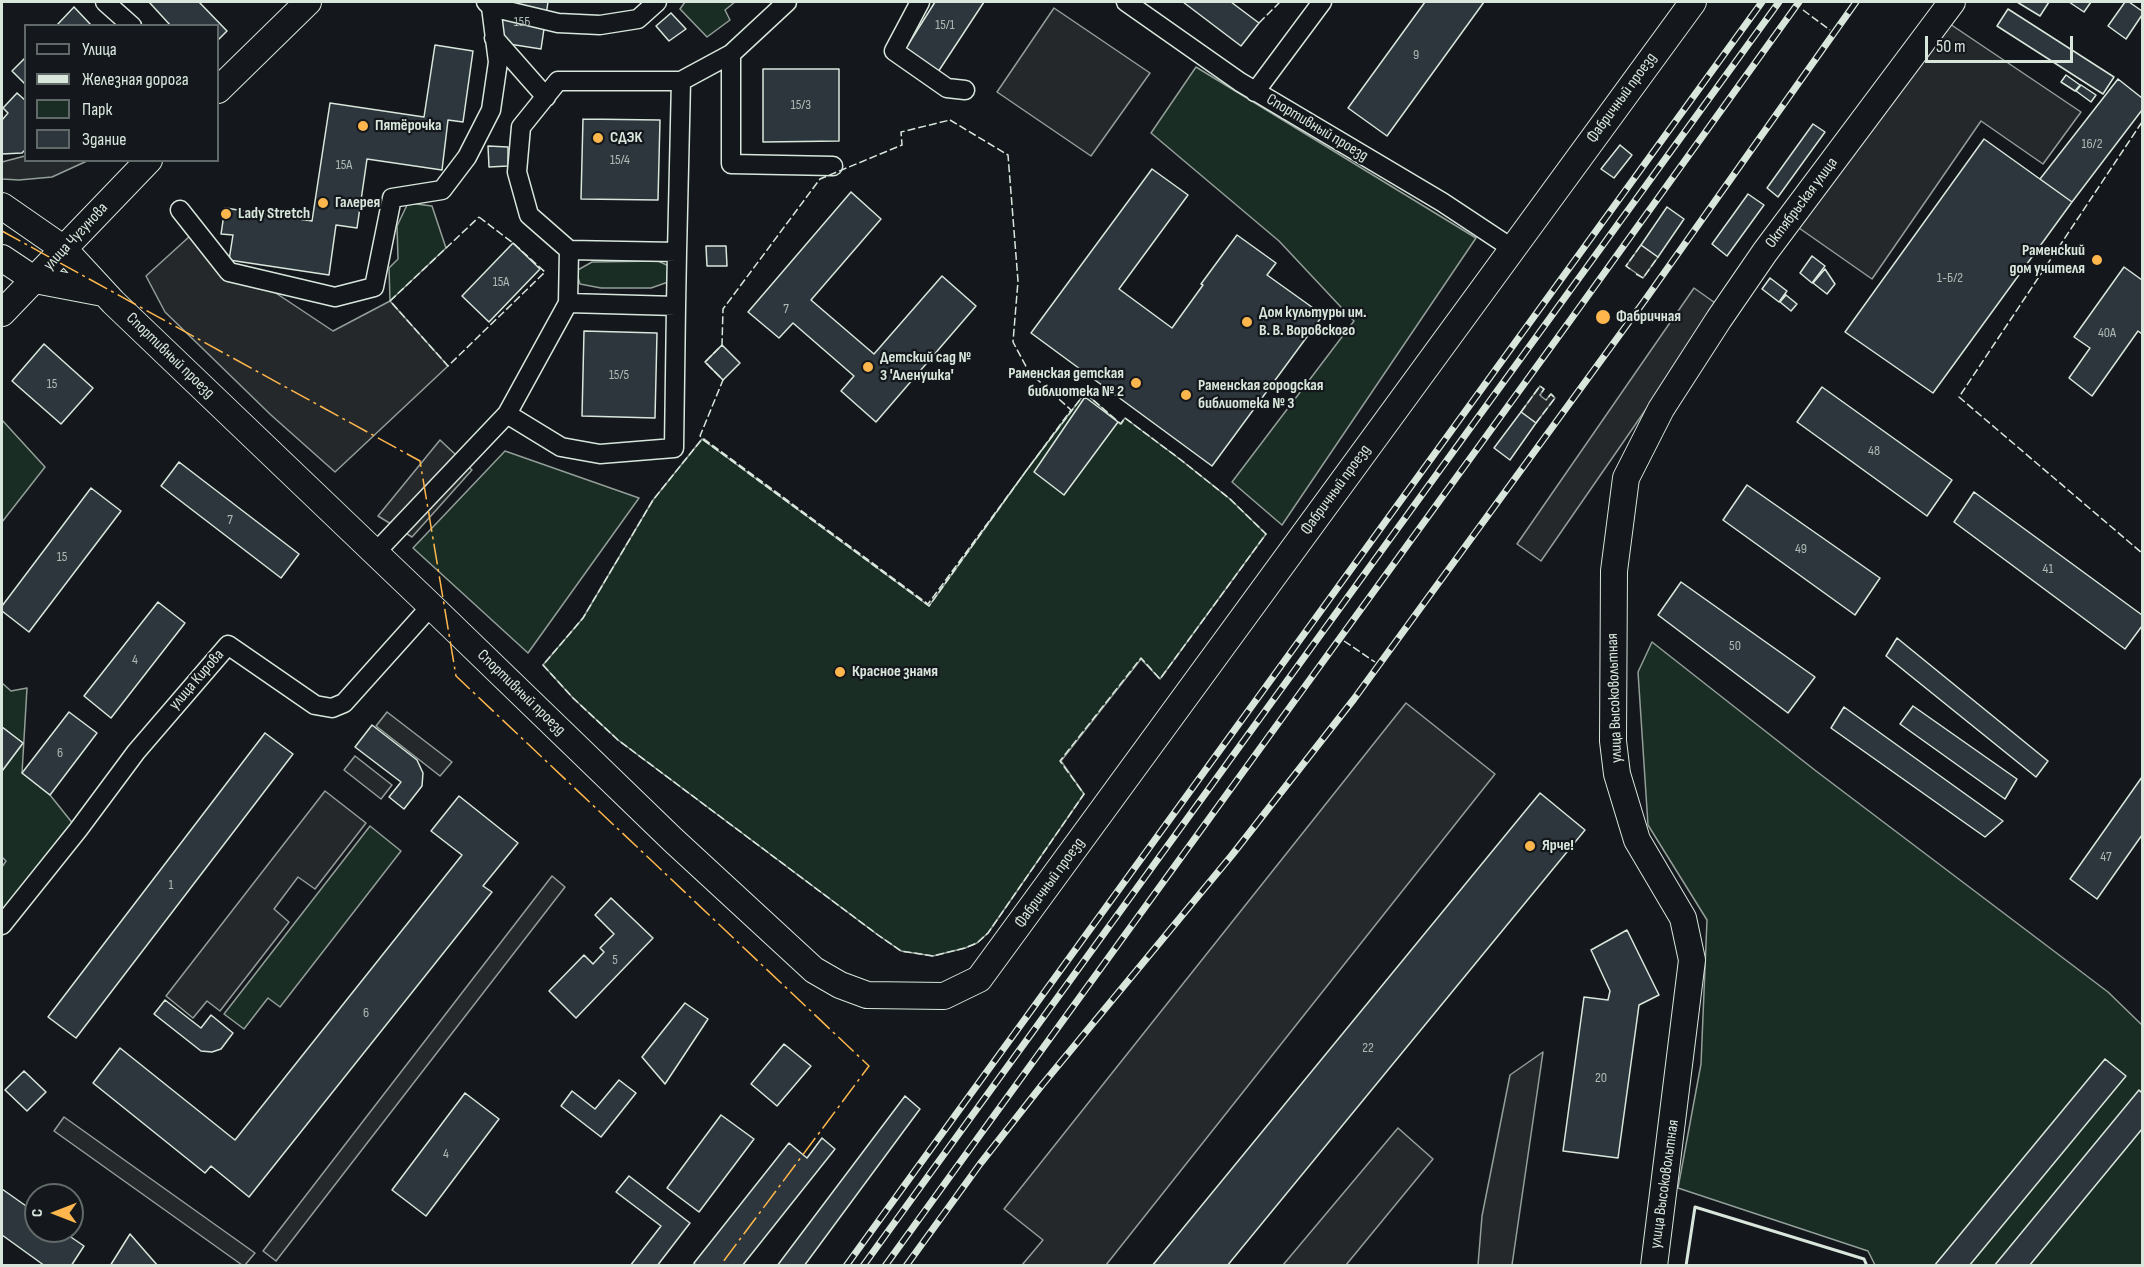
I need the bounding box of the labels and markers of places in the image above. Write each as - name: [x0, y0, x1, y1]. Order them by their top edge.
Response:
- place label: Пятёрочка: [375, 116, 442, 136]
- marker: Пятёрочка: [356, 119, 370, 133]
- place label: СДЭК: [610, 128, 642, 148]
- marker: СДЭК: [591, 131, 605, 145]
- place label: Галерея: [335, 193, 380, 213]
- marker: Галерея: [316, 196, 330, 210]
- place label: Lady Stretch: [238, 204, 310, 224]
- marker: Lady Stretch: [219, 207, 233, 221]
- place label: Раменский дом учителя: [2009, 241, 2085, 279]
- marker: Раменский дом учителя: [2090, 253, 2104, 267]
- place label: Дом культуры им. В. В. Воровского: [1259, 303, 1367, 341]
- place label: Фабричная: [1616, 307, 1681, 327]
- marker: Фабричная: [1594, 308, 1612, 326]
- marker: Дом культуры им. В. В. Воровского: [1240, 315, 1254, 329]
- place label: Детский сад № 3 'Аленушка': [880, 348, 971, 386]
- marker: Детский сад № 3 'Аленушка': [861, 360, 875, 374]
- place label: Раменская детская библиотека № 2: [1008, 364, 1124, 402]
- marker: Раменская детская библиотека № 2: [1129, 376, 1143, 390]
- place label: Раменская городская библиотека № 3: [1198, 376, 1324, 414]
- marker: Раменская городская библиотека № 3: [1179, 388, 1193, 402]
- place label: Красное знамя: [852, 662, 938, 682]
- marker: Красное знамя: [833, 665, 847, 679]
- place label: Ярче!: [1542, 836, 1574, 856]
- marker: Ярче!: [1523, 839, 1537, 853]

